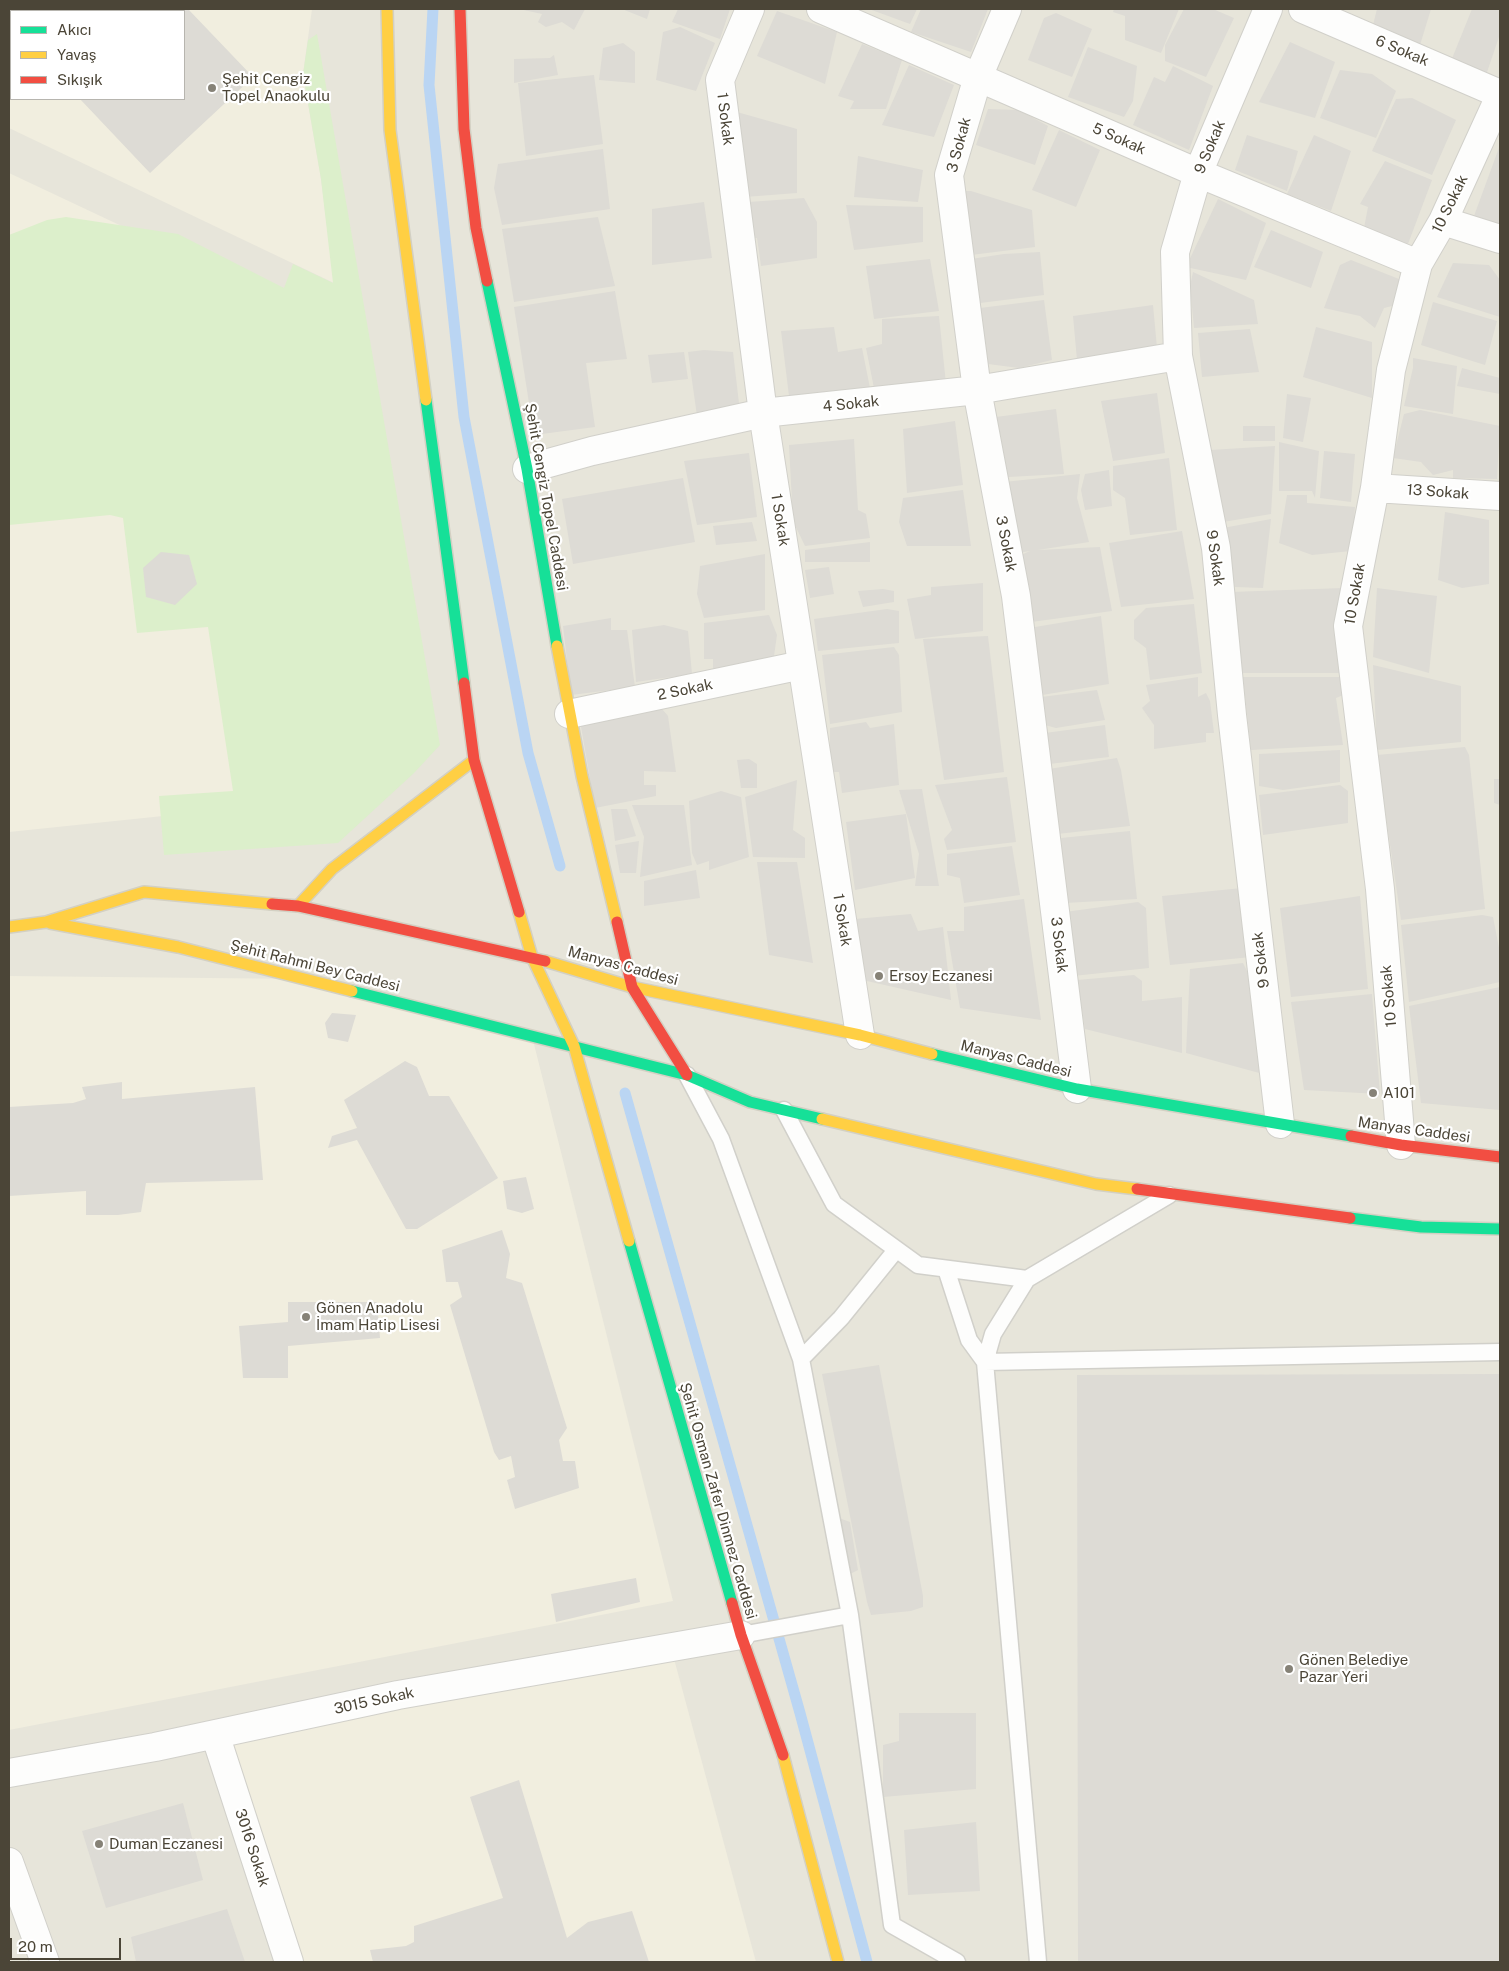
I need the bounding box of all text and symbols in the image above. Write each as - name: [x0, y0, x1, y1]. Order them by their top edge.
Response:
- legend: [10, 10, 185, 100]
- text: Akıcı: [57, 21, 91, 38]
- street label: 6 Sokak: [1373, 32, 1431, 70]
- text: Yavaş: [57, 46, 96, 63]
- place label: Şehit Cengiz Topel Anaokulu: [222, 70, 330, 105]
- text: Sıkışık: [57, 71, 103, 88]
- marker: Şehit Cengiz Topel Anaokulu: [206, 82, 218, 94]
- street label: 1 Sokak: [713, 91, 737, 147]
- street label: 3 Sokak: [943, 115, 975, 175]
- street label: 9 Sokak: [1191, 117, 1229, 177]
- street label: 5 Sokak: [1089, 119, 1149, 159]
- street label: 10 Sokak: [1428, 172, 1472, 236]
- street label: 4 Sokak: [822, 392, 880, 416]
- street label: Şehit Cengiz Topel Caddesi: [521, 402, 571, 592]
- street label: 13 Sokak: [1406, 481, 1470, 503]
- street label: 1 Sokak: [767, 492, 793, 548]
- street label: 3 Sokak: [992, 515, 1020, 573]
- street label: 9 Sokak: [1202, 529, 1228, 587]
- street label: 10 Sokak: [1341, 562, 1369, 626]
- street label: 2 Sokak: [656, 675, 714, 705]
- street label: 1 Sokak: [829, 892, 855, 948]
- street label: 3 Sokak: [1047, 916, 1071, 974]
- street label: 9 Sokak: [1249, 931, 1273, 989]
- street label: Şehit Rahmi Bey Caddesi: [228, 936, 402, 996]
- street label: Manyas Caddesi: [566, 943, 680, 989]
- street label: 10 Sokak: [1377, 964, 1401, 1028]
- place label: Ersoy Eczanesi: [889, 967, 993, 985]
- marker: Ersoy Eczanesi: [873, 970, 885, 982]
- street label: Manyas Caddesi: [959, 1037, 1073, 1081]
- place label: A101: [1383, 1084, 1415, 1102]
- marker: A101: [1367, 1087, 1379, 1099]
- street label: Manyas Caddesi: [1357, 1113, 1471, 1147]
- place label: Gönen Anadolu İmam Hatip Lisesi: [316, 1299, 439, 1334]
- marker: Gönen Anadolu İmam Hatip Lisesi: [300, 1311, 312, 1323]
- street label: Şehit Osman Zafer Dinmez Caddesi: [676, 1381, 760, 1621]
- place label: Gönen Belediye Pazar Yeri: [1299, 1651, 1408, 1686]
- marker: Gönen Belediye Pazar Yeri: [1283, 1663, 1295, 1675]
- street label: 3015 Sokak: [332, 1684, 416, 1718]
- street label: 3016 Sokak: [231, 1807, 273, 1889]
- place label: Duman Eczanesi: [109, 1835, 223, 1853]
- marker: Duman Eczanesi: [93, 1838, 105, 1850]
- scale bar: [12, 1928, 124, 1960]
- text: 20 m: [18, 1938, 53, 1955]

